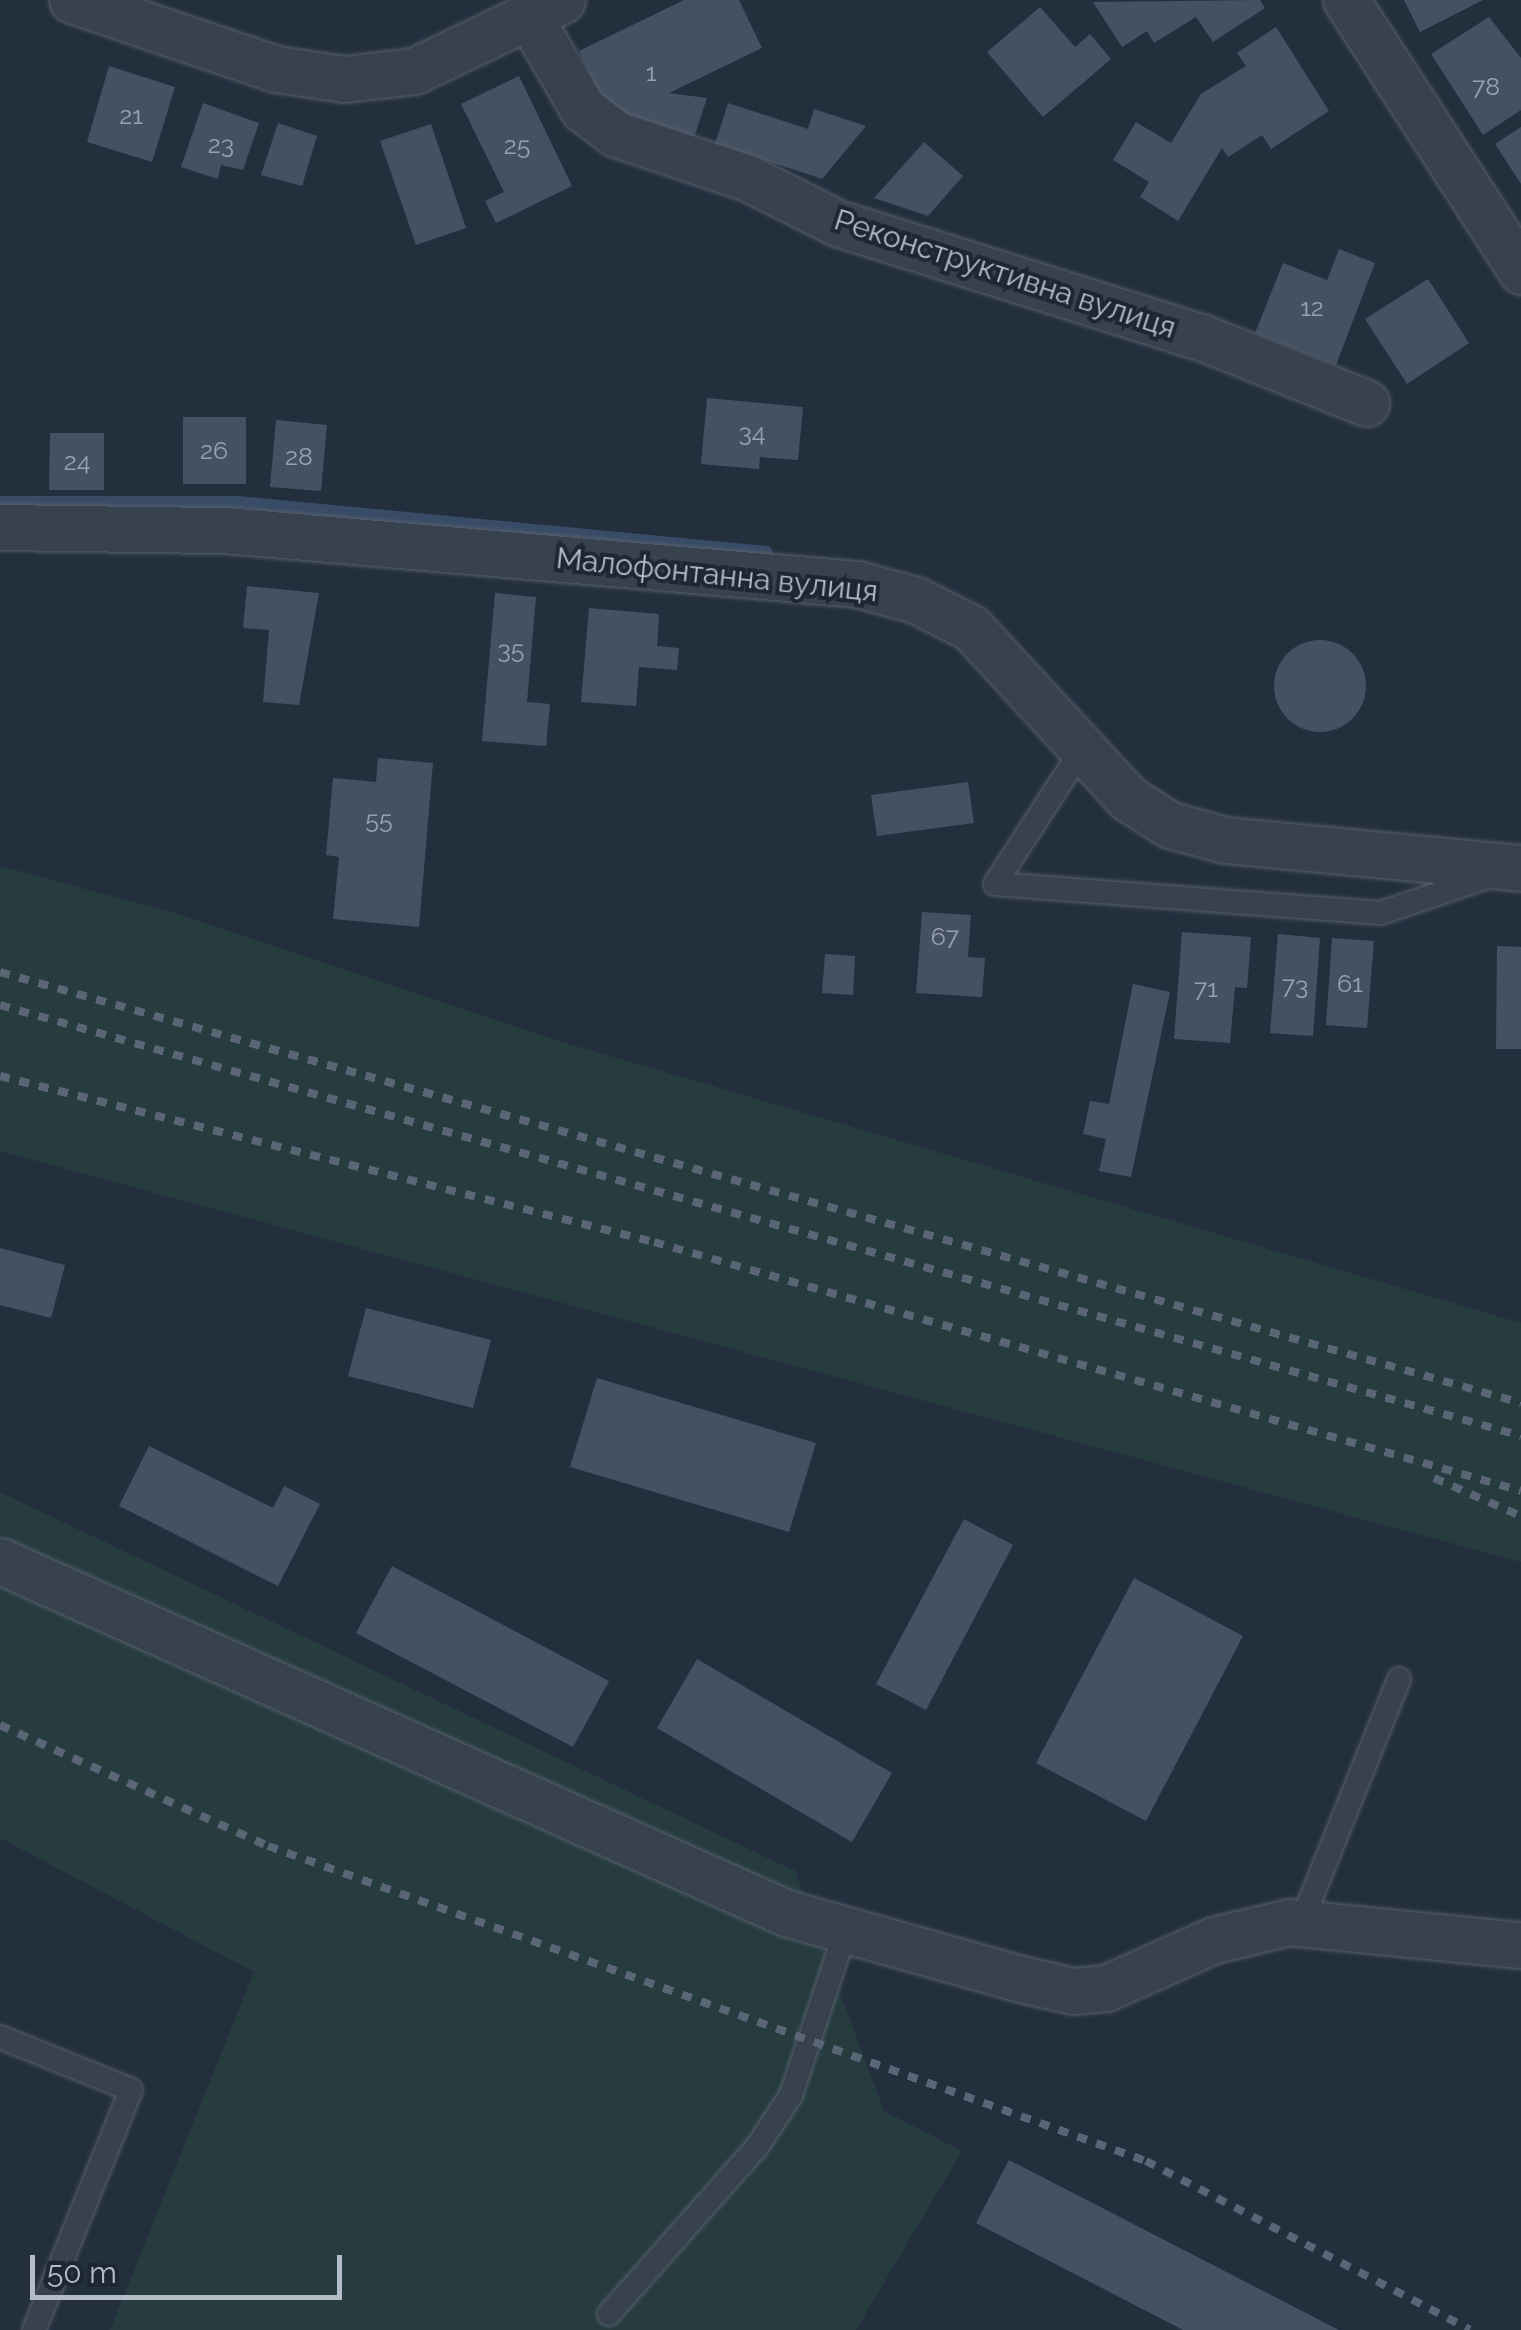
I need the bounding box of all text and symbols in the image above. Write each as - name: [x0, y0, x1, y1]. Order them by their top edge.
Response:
- house number: 1: [646, 57, 656, 87]
- house number: 78: [1472, 71, 1500, 101]
- house number: 21: [119, 100, 143, 130]
- house number: 23: [208, 129, 234, 159]
- house number: 25: [504, 130, 530, 160]
- street label: Реконструктивна вулиця: [830, 202, 1180, 346]
- house number: 12: [1300, 292, 1324, 322]
- house number: 34: [739, 417, 765, 447]
- house number: 26: [200, 435, 228, 465]
- house number: 28: [285, 441, 313, 471]
- house number: 24: [64, 446, 90, 476]
- street label: Малофонтанна вулиця: [554, 540, 880, 610]
- house number: 35: [498, 634, 524, 664]
- house number: 55: [365, 804, 393, 834]
- house number: 67: [931, 921, 959, 951]
- house number: 61: [1337, 968, 1363, 998]
- house number: 73: [1282, 970, 1308, 1000]
- house number: 71: [1194, 973, 1218, 1003]
- scale bar: [35, 2235, 348, 2297]
- text: 50 m: [47, 2255, 117, 2290]

